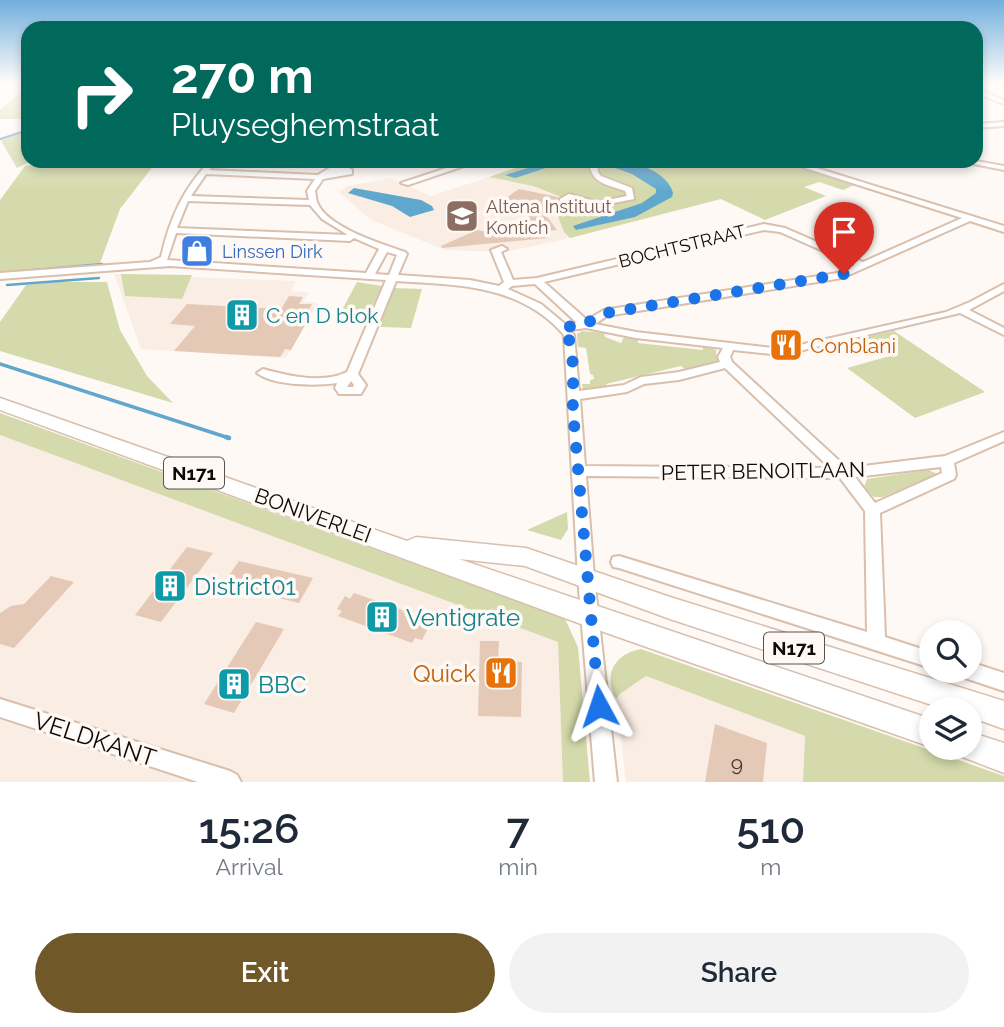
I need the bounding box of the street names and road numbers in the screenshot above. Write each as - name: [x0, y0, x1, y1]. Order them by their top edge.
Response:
- street label: BOCHTSTRAAT: [616, 220, 748, 272]
- street label: PETER BENOITLAAN: [661, 457, 865, 485]
- road number: N171: [164, 458, 224, 488]
- street label: BONIVERLEI: [251, 482, 375, 548]
- road number: N171: [764, 632, 824, 664]
- street label: VELDKANT: [30, 706, 160, 773]

